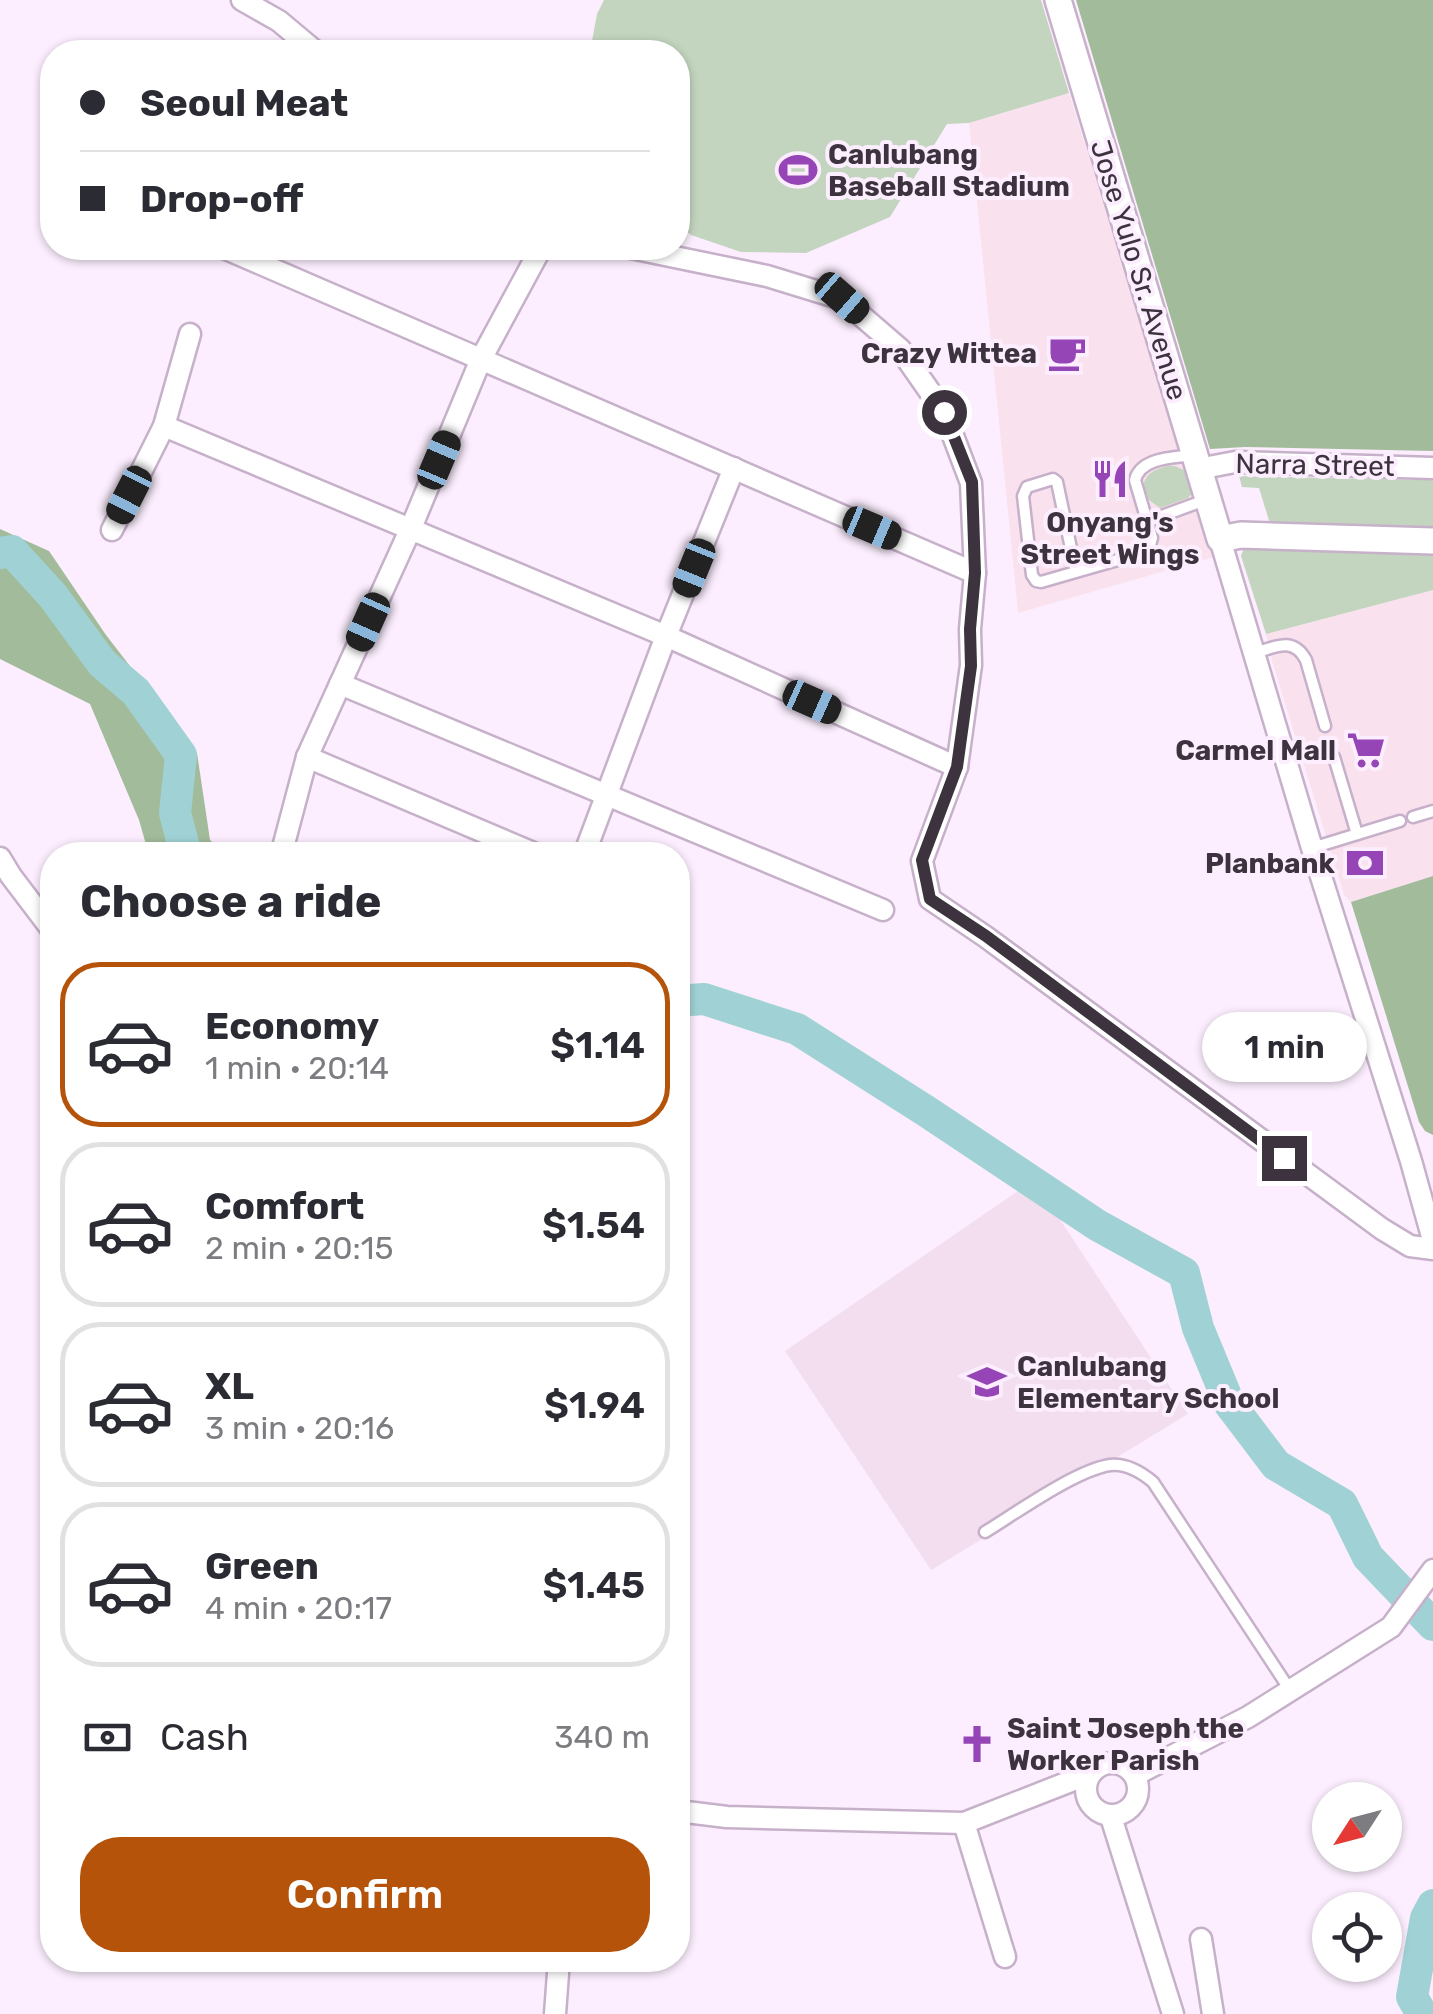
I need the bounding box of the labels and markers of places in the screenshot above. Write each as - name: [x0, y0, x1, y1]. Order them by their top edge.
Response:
- place label: Canlubang Baseball Stadium: [828, 138, 1070, 203]
- sports icon: Canlubang Baseball Stadium: [777, 149, 819, 191]
- cafe icon: Crazy Wittea: [1046, 332, 1088, 374]
- place label: Crazy Wittea: [861, 337, 1037, 370]
- restaurant icon: Onyang's Street Wings: [1089, 458, 1131, 500]
- place label: Onyang's Street Wings: [1021, 506, 1199, 571]
- supermarket icon: Carmel Mall: [1345, 729, 1387, 771]
- place label: Carmel Mall: [1175, 734, 1336, 767]
- bank icon: Planbank: [1344, 842, 1386, 884]
- place label: Planbank: [1205, 847, 1336, 880]
- place label: Canlubang Elementary School: [1017, 1350, 1279, 1415]
- school or university icon: Canlubang Elementary School: [966, 1361, 1008, 1403]
- place label: Saint Joseph the Worker Parish: [1007, 1712, 1244, 1777]
- church icon: Saint Joseph the Worker Parish: [956, 1723, 998, 1765]

